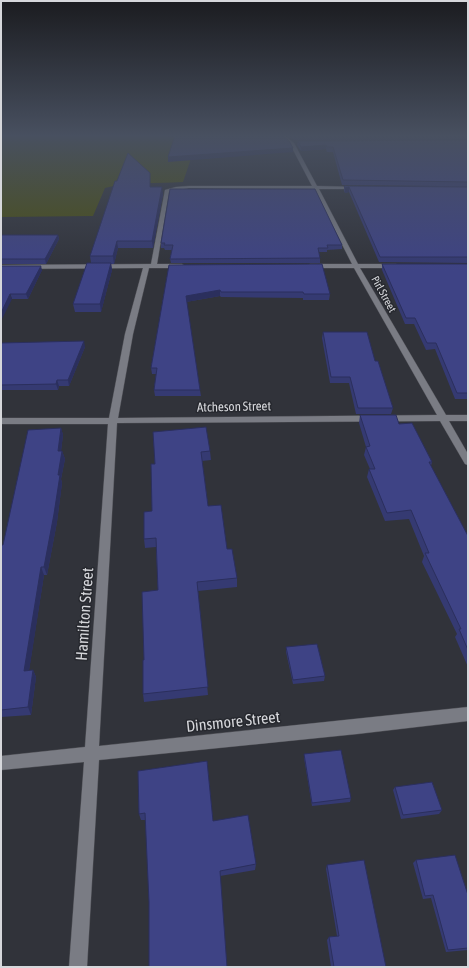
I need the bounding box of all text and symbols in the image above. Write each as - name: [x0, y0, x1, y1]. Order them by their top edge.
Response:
- street label: Pirl Street: [369, 274, 399, 314]
- street label: Atcheson Street: [197, 398, 272, 415]
- street label: Hamilton Street: [72, 566, 96, 661]
- street label: Dinsmore Street: [185, 707, 281, 735]

